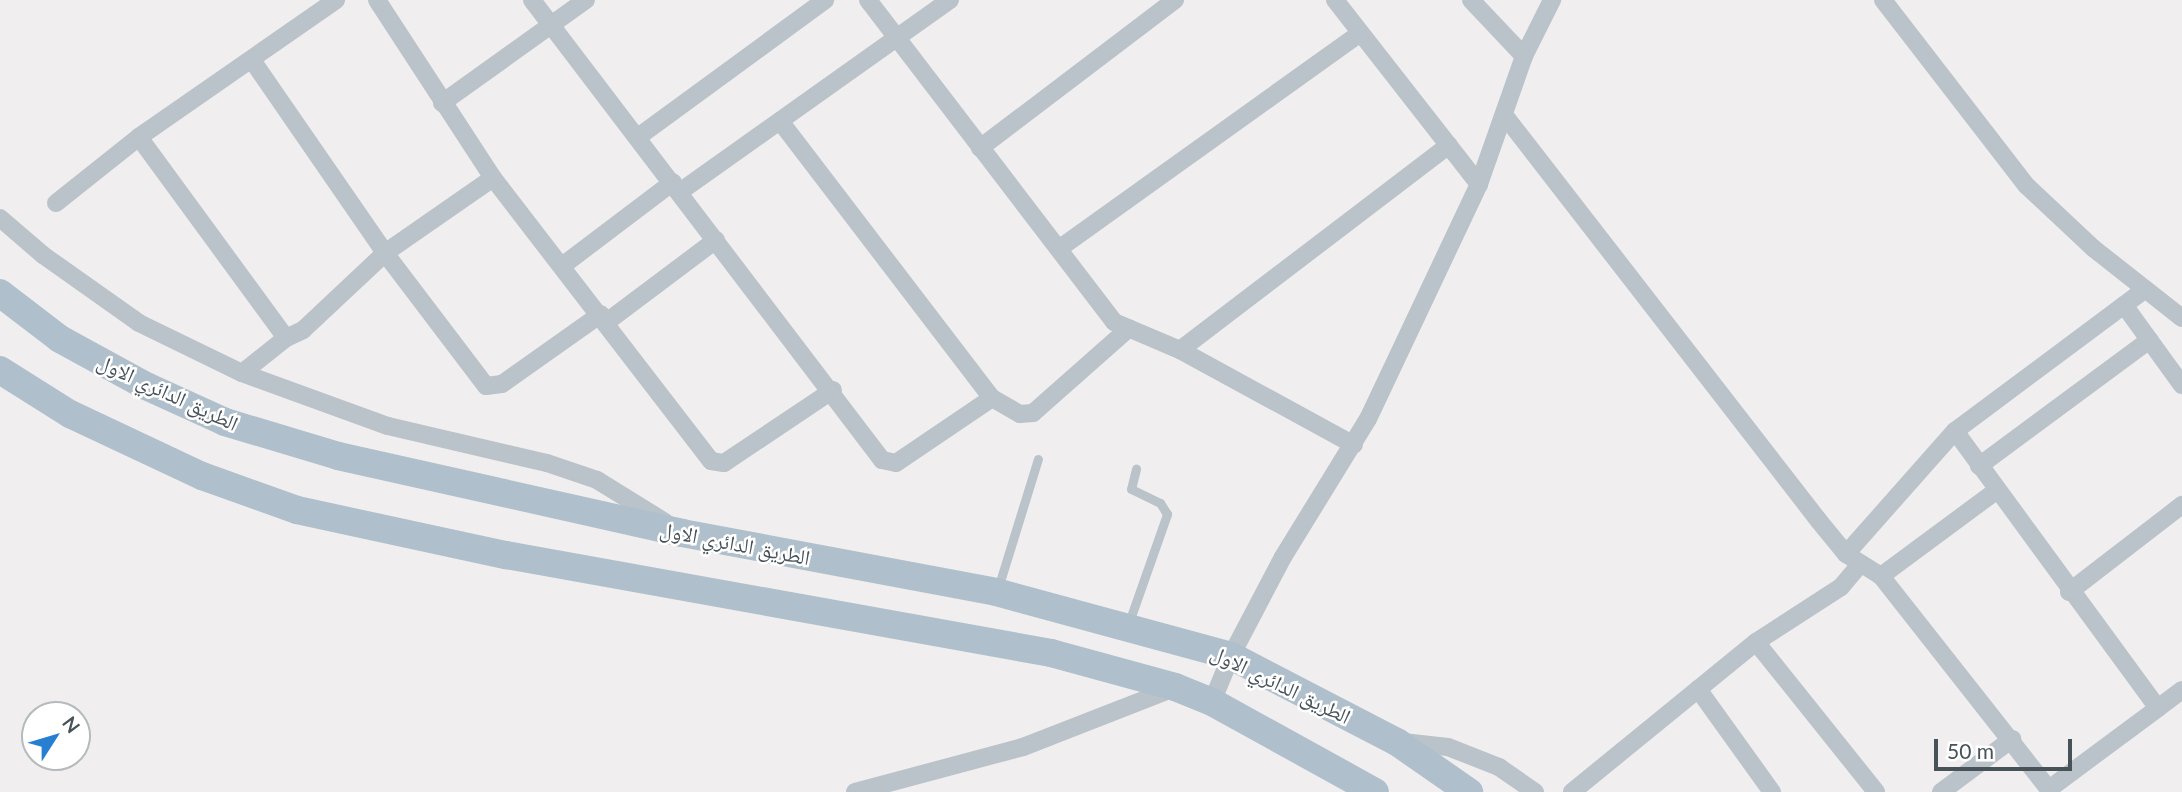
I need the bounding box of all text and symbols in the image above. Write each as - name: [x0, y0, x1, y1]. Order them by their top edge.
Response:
- street label: الطريق الدائري الاول: [94, 348, 242, 436]
- street label: الطريق الدائري الاول: [658, 516, 812, 570]
- street label: الطريق الدائري الاول: [1207, 639, 1355, 729]
- north arrow: [21, 701, 91, 771]
- text: N: [58, 711, 85, 737]
- scale bar: [1937, 726, 2075, 770]
- text: 50 m: [1947, 738, 1994, 763]

